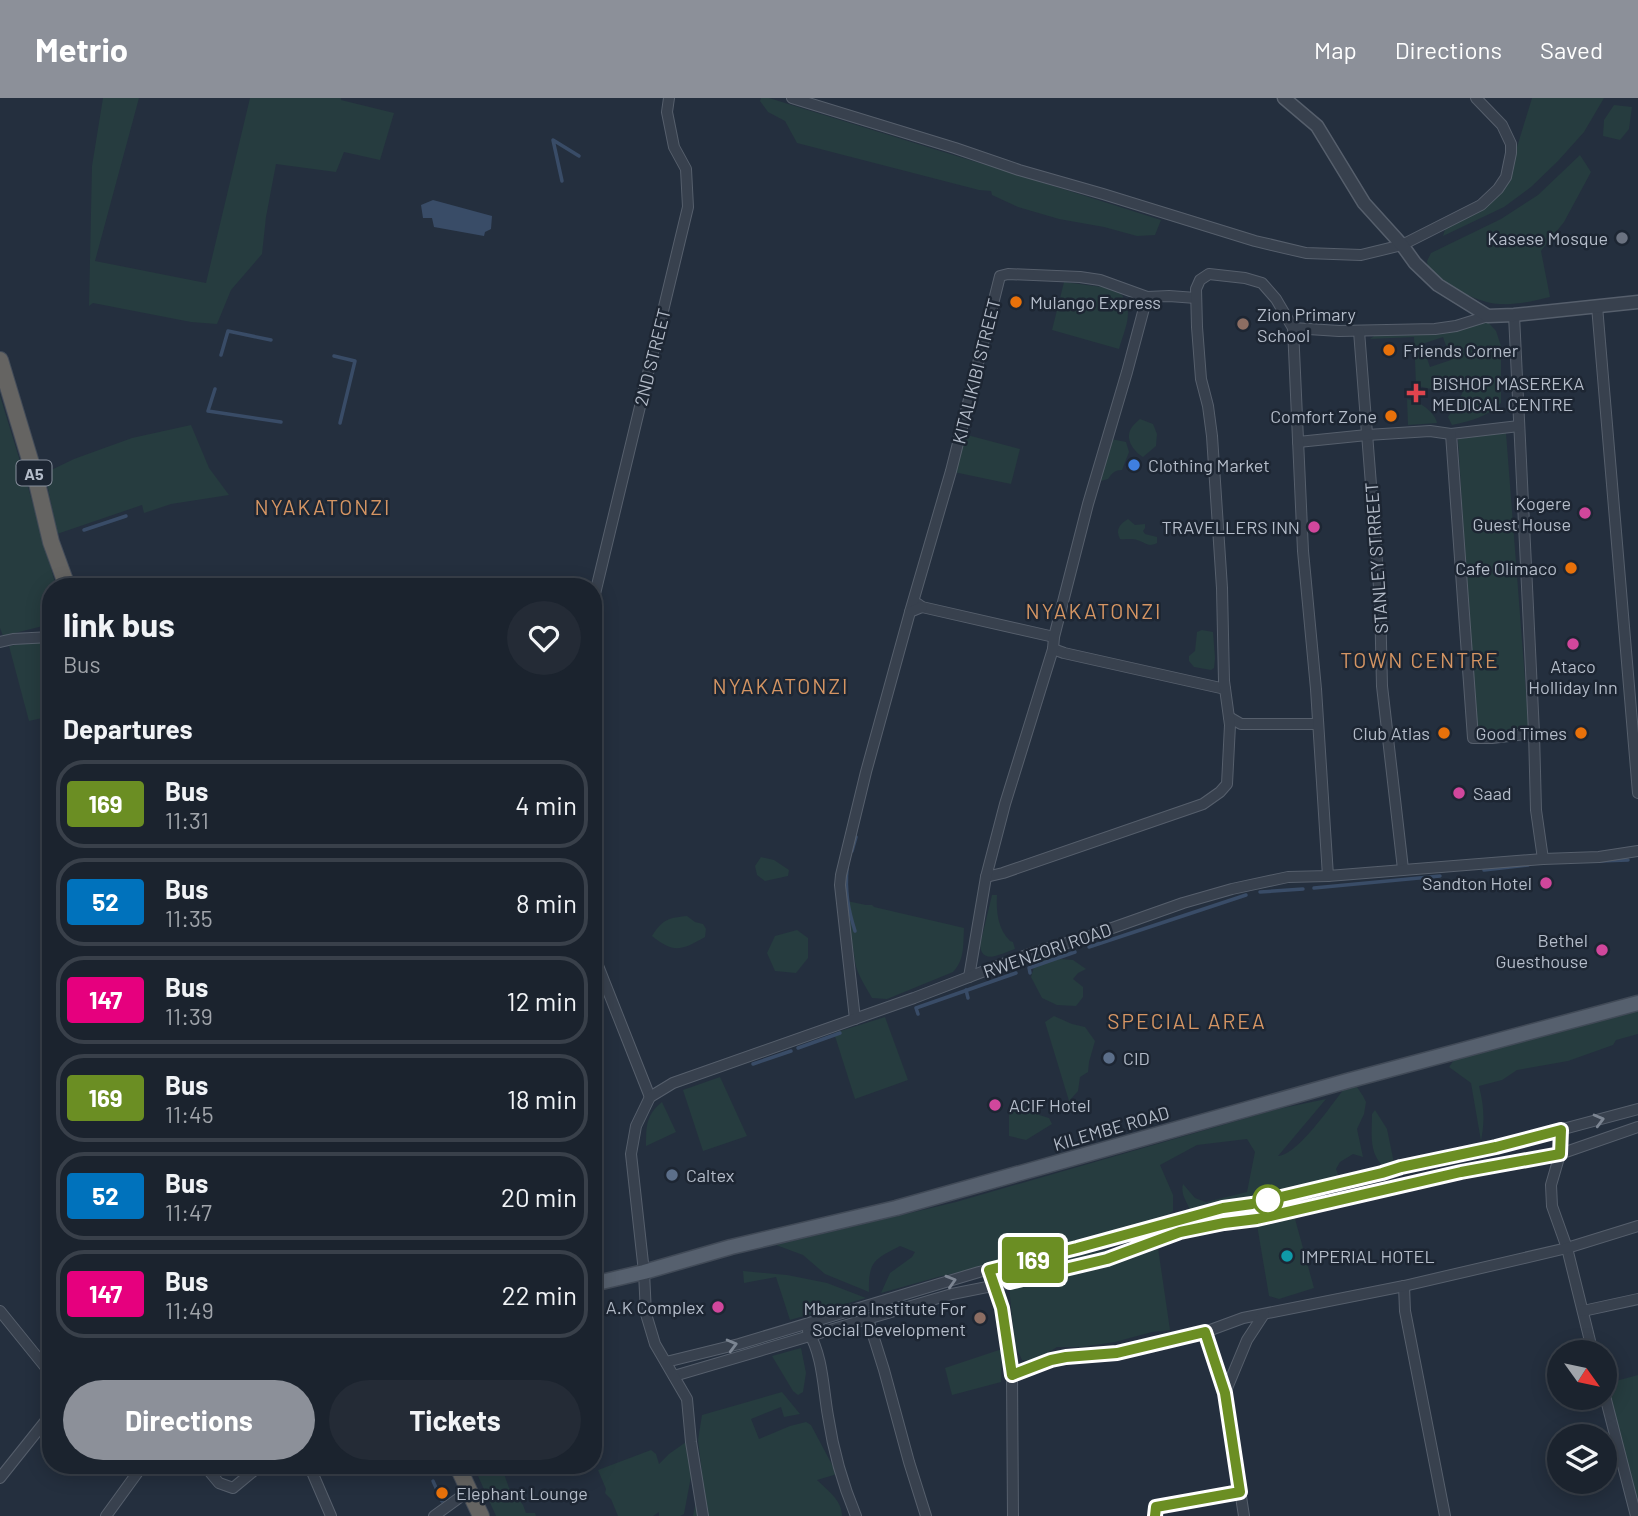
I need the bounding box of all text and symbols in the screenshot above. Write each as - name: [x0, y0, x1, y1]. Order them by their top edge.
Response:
- text: Metrio: [35, 29, 128, 69]
- text: Map: [1314, 35, 1357, 64]
- text: Directions: [1395, 35, 1502, 64]
- text: Saved: [1540, 35, 1603, 64]
- place label: Kasese Mosque: [1487, 227, 1608, 249]
- marker: Kasese Mosque: [1614, 230, 1630, 246]
- place label: Mulango Express: [1030, 291, 1161, 313]
- marker: Mulango Express: [1008, 294, 1024, 310]
- street label: KITALIKIBI STREET: [947, 296, 1005, 446]
- place label: Zion Primary School: [1257, 303, 1356, 346]
- street label: 2ND STREET: [629, 306, 675, 408]
- marker: Zion Primary School: [1235, 316, 1251, 332]
- place label: Friends Corner: [1403, 339, 1519, 361]
- marker: Friends Corner: [1381, 342, 1397, 358]
- place label: BISHOP MASEREKA MEDICAL CENTRE: [1432, 372, 1585, 415]
- marker: BISHOP MASEREKA MEDICAL CENTRE: [1406, 383, 1426, 403]
- place label: Comfort Zone: [1270, 405, 1377, 427]
- marker: Comfort Zone: [1383, 408, 1399, 424]
- place label: Clothing Market: [1148, 454, 1270, 476]
- marker: Clothing Market: [1126, 457, 1142, 473]
- road number: A5: [16, 460, 52, 486]
- street label: STANLEY STRREET: [1360, 482, 1392, 634]
- place label: Kogere Guest House: [1473, 492, 1571, 535]
- district label: NYAKATONZI: [254, 494, 392, 519]
- marker: Kogere Guest House: [1577, 505, 1593, 521]
- place label: TRAVELLERS INN: [1162, 516, 1300, 538]
- marker: TRAVELLERS INN: [1306, 519, 1322, 535]
- place label: Cafe Olimaco: [1455, 557, 1557, 579]
- marker: Cafe Olimaco: [1563, 560, 1579, 576]
- district label: NYAKATONZI: [1025, 598, 1163, 623]
- button: heart: [507, 601, 581, 675]
- text: link bus: [63, 604, 175, 644]
- marker: Ataco Holliday Inn: [1565, 636, 1581, 652]
- district label: TOWN CENTRE: [1340, 647, 1500, 672]
- text: Bus: [63, 650, 101, 678]
- place label: Ataco Holliday Inn: [1528, 655, 1618, 698]
- district label: NYAKATONZI: [712, 673, 850, 698]
- text: Departures: [63, 713, 193, 744]
- place label: Club Atlas: [1353, 722, 1430, 744]
- place label: Good Times: [1476, 722, 1567, 744]
- marker: Club Atlas: [1436, 725, 1452, 741]
- marker: Good Times: [1573, 725, 1589, 741]
- text: Bus: [165, 775, 208, 806]
- place label: Saad: [1473, 782, 1512, 804]
- marker: Saad: [1451, 785, 1467, 801]
- text: 169: [88, 789, 123, 818]
- text: 4 min: [515, 789, 577, 820]
- text: 11:31: [165, 806, 209, 834]
- place label: Sandton Hotel: [1422, 872, 1532, 894]
- text: Bus: [165, 873, 208, 904]
- marker: Sandton Hotel: [1538, 875, 1554, 891]
- text: 52: [92, 887, 119, 916]
- text: 8 min: [516, 887, 577, 918]
- text: 11:35: [165, 904, 213, 932]
- street label: RWENZORI ROAD: [980, 918, 1114, 982]
- place label: Bethel Guesthouse: [1495, 929, 1588, 972]
- marker: Bethel Guesthouse: [1594, 942, 1610, 958]
- text: Bus: [165, 971, 208, 1002]
- text: 147: [89, 985, 122, 1014]
- text: 12 min: [507, 985, 577, 1016]
- text: 11:39: [165, 1002, 213, 1030]
- district label: SPECIAL AREA: [1107, 1008, 1267, 1033]
- place label: CID: [1123, 1047, 1150, 1069]
- marker: CID: [1101, 1050, 1117, 1066]
- text: Bus: [165, 1069, 208, 1100]
- text: 169: [88, 1083, 123, 1112]
- text: 18 min: [507, 1083, 577, 1114]
- place label: ACIF Hotel: [1009, 1094, 1091, 1116]
- marker: ACIF Hotel: [987, 1097, 1003, 1113]
- text: 11:45: [165, 1100, 213, 1128]
- street label: KILEMBE ROAD: [1050, 1101, 1172, 1155]
- one-way arrow: [1593, 1113, 1605, 1128]
- place label: Caltex: [686, 1164, 735, 1186]
- text: Bus: [165, 1167, 208, 1198]
- marker: Caltex: [664, 1167, 680, 1183]
- text: 52: [92, 1181, 119, 1210]
- text: 20 min: [501, 1181, 577, 1212]
- unlabelled marker: [1253, 1185, 1283, 1215]
- text: 11:47: [165, 1198, 212, 1226]
- line badge: 169: [993, 1237, 1073, 1283]
- text: 169: [1016, 1245, 1050, 1274]
- place label: IMPERIAL HOTEL: [1301, 1245, 1435, 1267]
- marker: IMPERIAL HOTEL: [1279, 1248, 1295, 1264]
- text: Bus: [165, 1265, 208, 1296]
- one-way arrow: [944, 1274, 956, 1289]
- text: 147: [89, 1279, 122, 1308]
- text: 22 min: [502, 1279, 577, 1310]
- text: 11:49: [165, 1296, 214, 1324]
- place label: A.K Complex: [606, 1296, 704, 1318]
- place label: Mbarara Institute For Social Development: [803, 1297, 966, 1340]
- marker: A.K Complex: [710, 1299, 726, 1315]
- marker: Mbarara Institute For Social Development: [972, 1310, 988, 1326]
- one-way arrow: [726, 1339, 738, 1354]
- north arrow: [1547, 1340, 1617, 1410]
- map controls: [1547, 1340, 1617, 1494]
- button: Directions: [63, 1380, 315, 1460]
- button: Tickets: [329, 1380, 581, 1460]
- button: layers: [1547, 1424, 1617, 1494]
- place label: Elephant Lounge: [456, 1482, 588, 1504]
- marker: Elephant Lounge: [434, 1485, 450, 1501]

